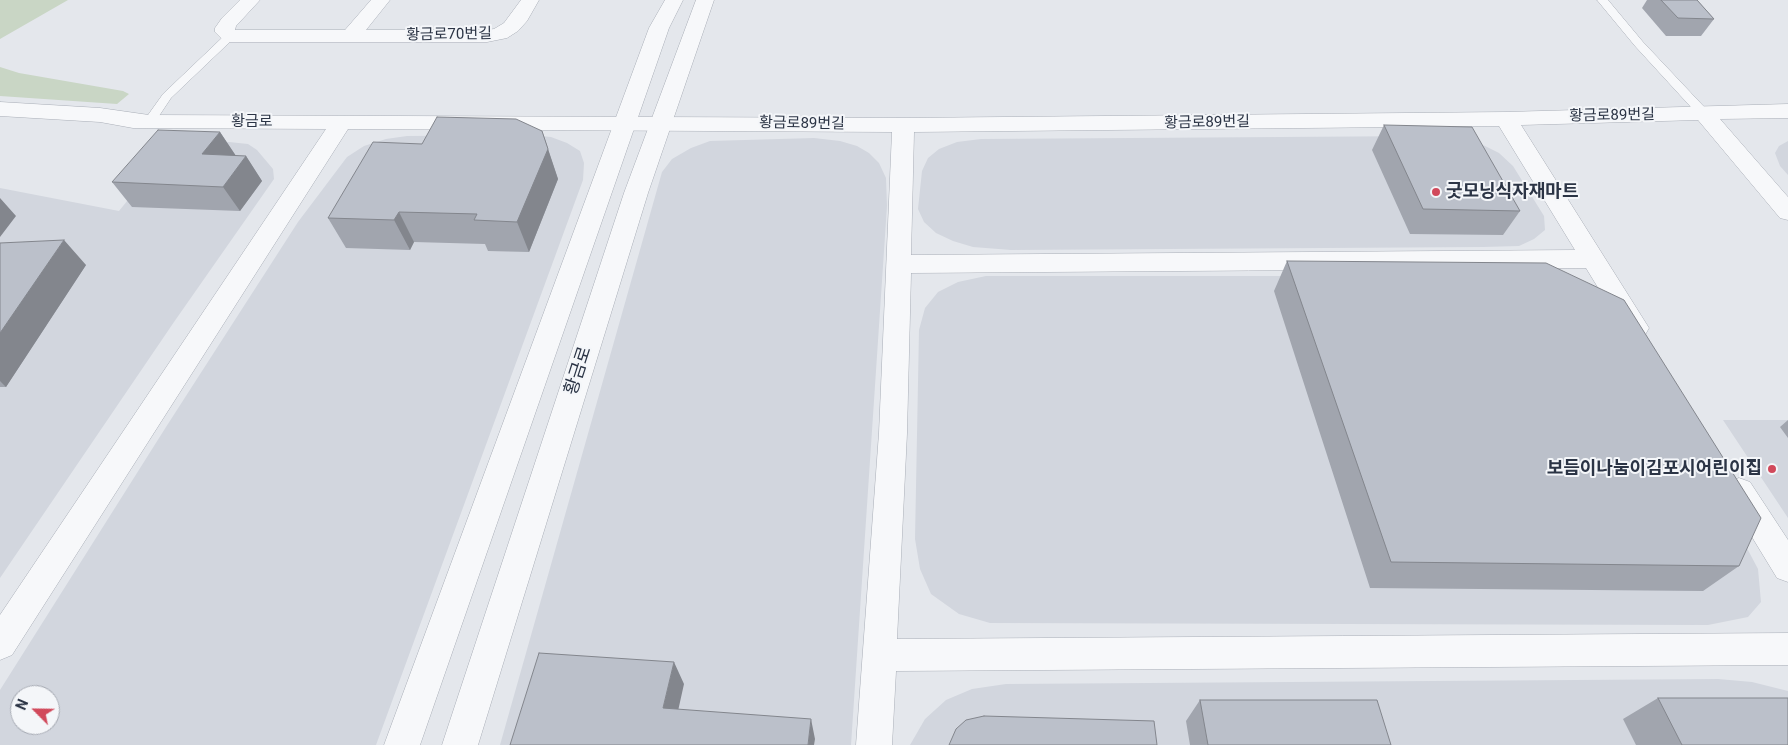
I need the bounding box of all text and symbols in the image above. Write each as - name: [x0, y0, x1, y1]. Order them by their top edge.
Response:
- street label: 황금로70번길: [406, 25, 492, 45]
- street label: 황금로89번길: [1569, 106, 1655, 126]
- street label: 황금로: [231, 113, 273, 131]
- street label: 황금로89번길: [1164, 113, 1250, 133]
- street label: 황금로89번길: [759, 114, 845, 134]
- place label: 굿모닝식자재마트: [1446, 181, 1578, 203]
- marker: 굿모닝식자재마트: [1430, 186, 1442, 198]
- street label: 황금로: [561, 344, 597, 398]
- place label: 보듬이나눔이김포시어린이집: [1547, 458, 1762, 480]
- marker: 보듬이나눔이김포시어린이집: [1766, 463, 1778, 475]
- north arrow: [10, 685, 60, 735]
- text: N: [13, 697, 31, 712]

